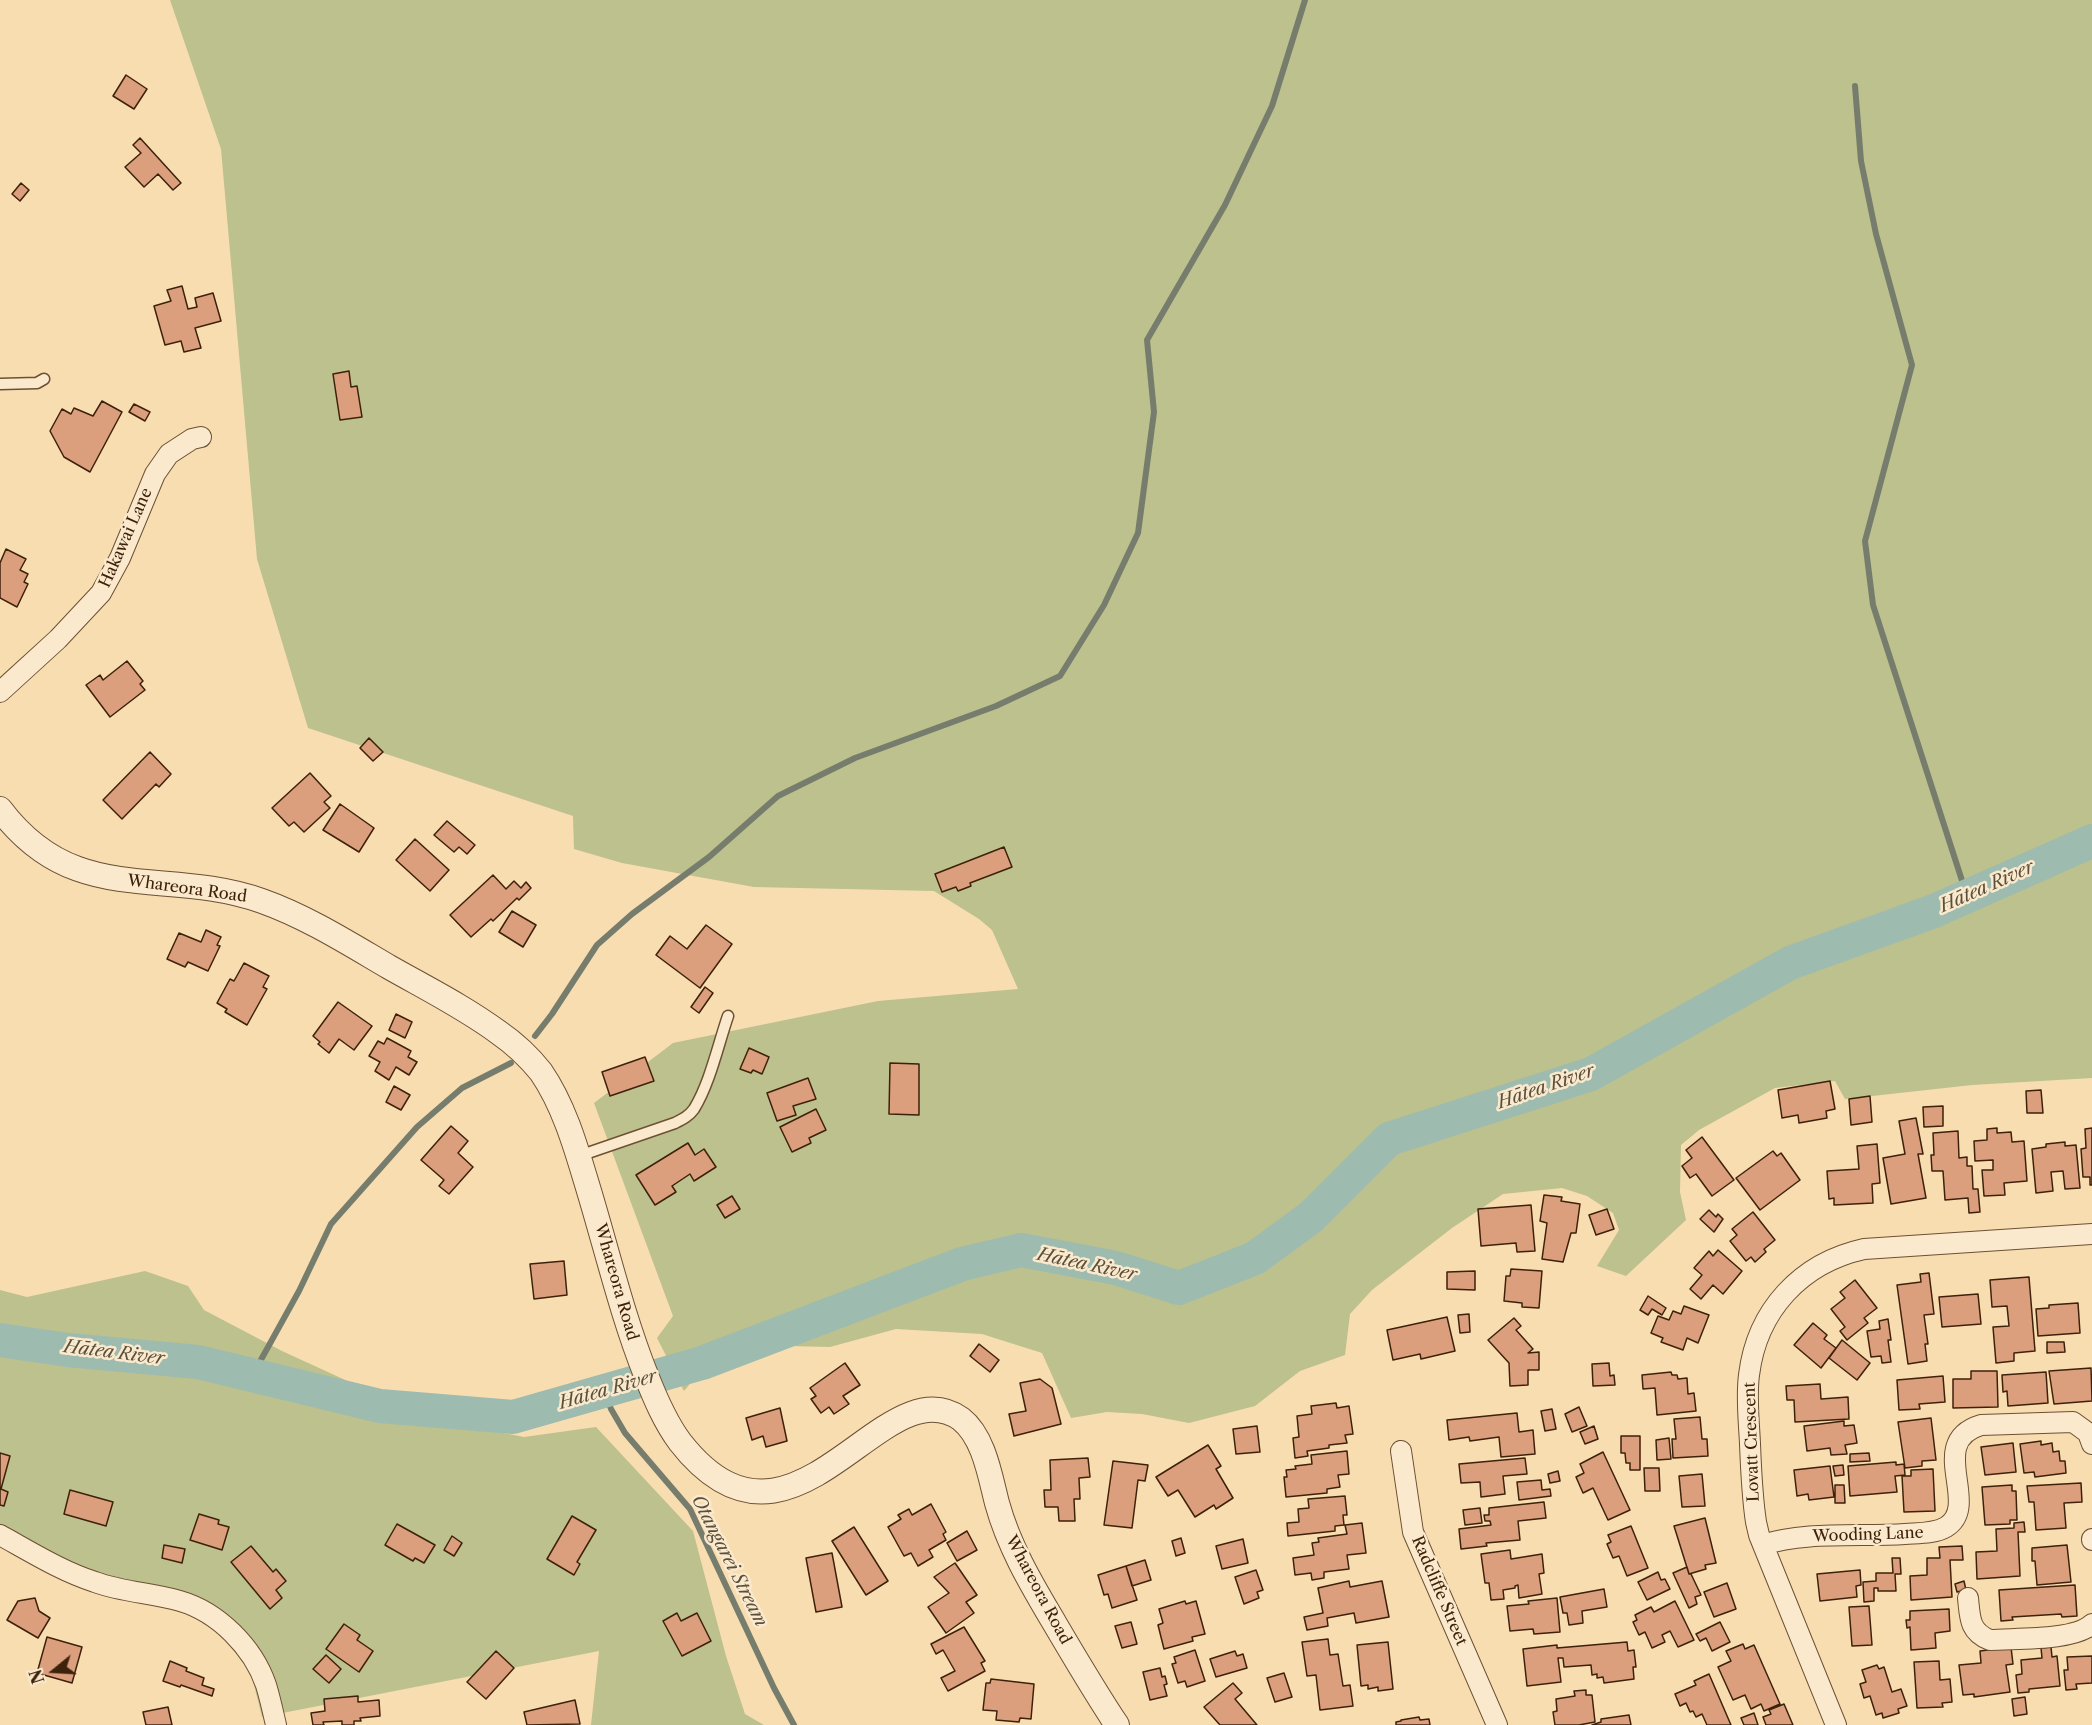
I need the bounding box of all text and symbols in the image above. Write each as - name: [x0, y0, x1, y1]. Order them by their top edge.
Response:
- street label: Hakawai Lane: [95, 485, 157, 591]
- water label: Hātea River: [1936, 856, 2038, 918]
- street label: Whareora Road: [126, 871, 248, 907]
- water label: Hātea River: [1495, 1060, 1597, 1114]
- street label: Whareora Road: [590, 1221, 642, 1343]
- water label: Hātea River: [1035, 1244, 1139, 1286]
- water label: Hātea River: [62, 1336, 166, 1370]
- water label: Hātea River: [556, 1366, 660, 1414]
- street label: Lovatt Crescent: [1740, 1382, 1764, 1502]
- water label: Otangarei Stream: [686, 1491, 772, 1631]
- street label: Wooding Lane: [1812, 1523, 1924, 1547]
- street label: Whareora Road: [1001, 1532, 1075, 1648]
- street label: Radcliffe Street: [1407, 1533, 1471, 1649]
- north arrow: [24, 1641, 84, 1701]
- text: N: [25, 1667, 49, 1686]

